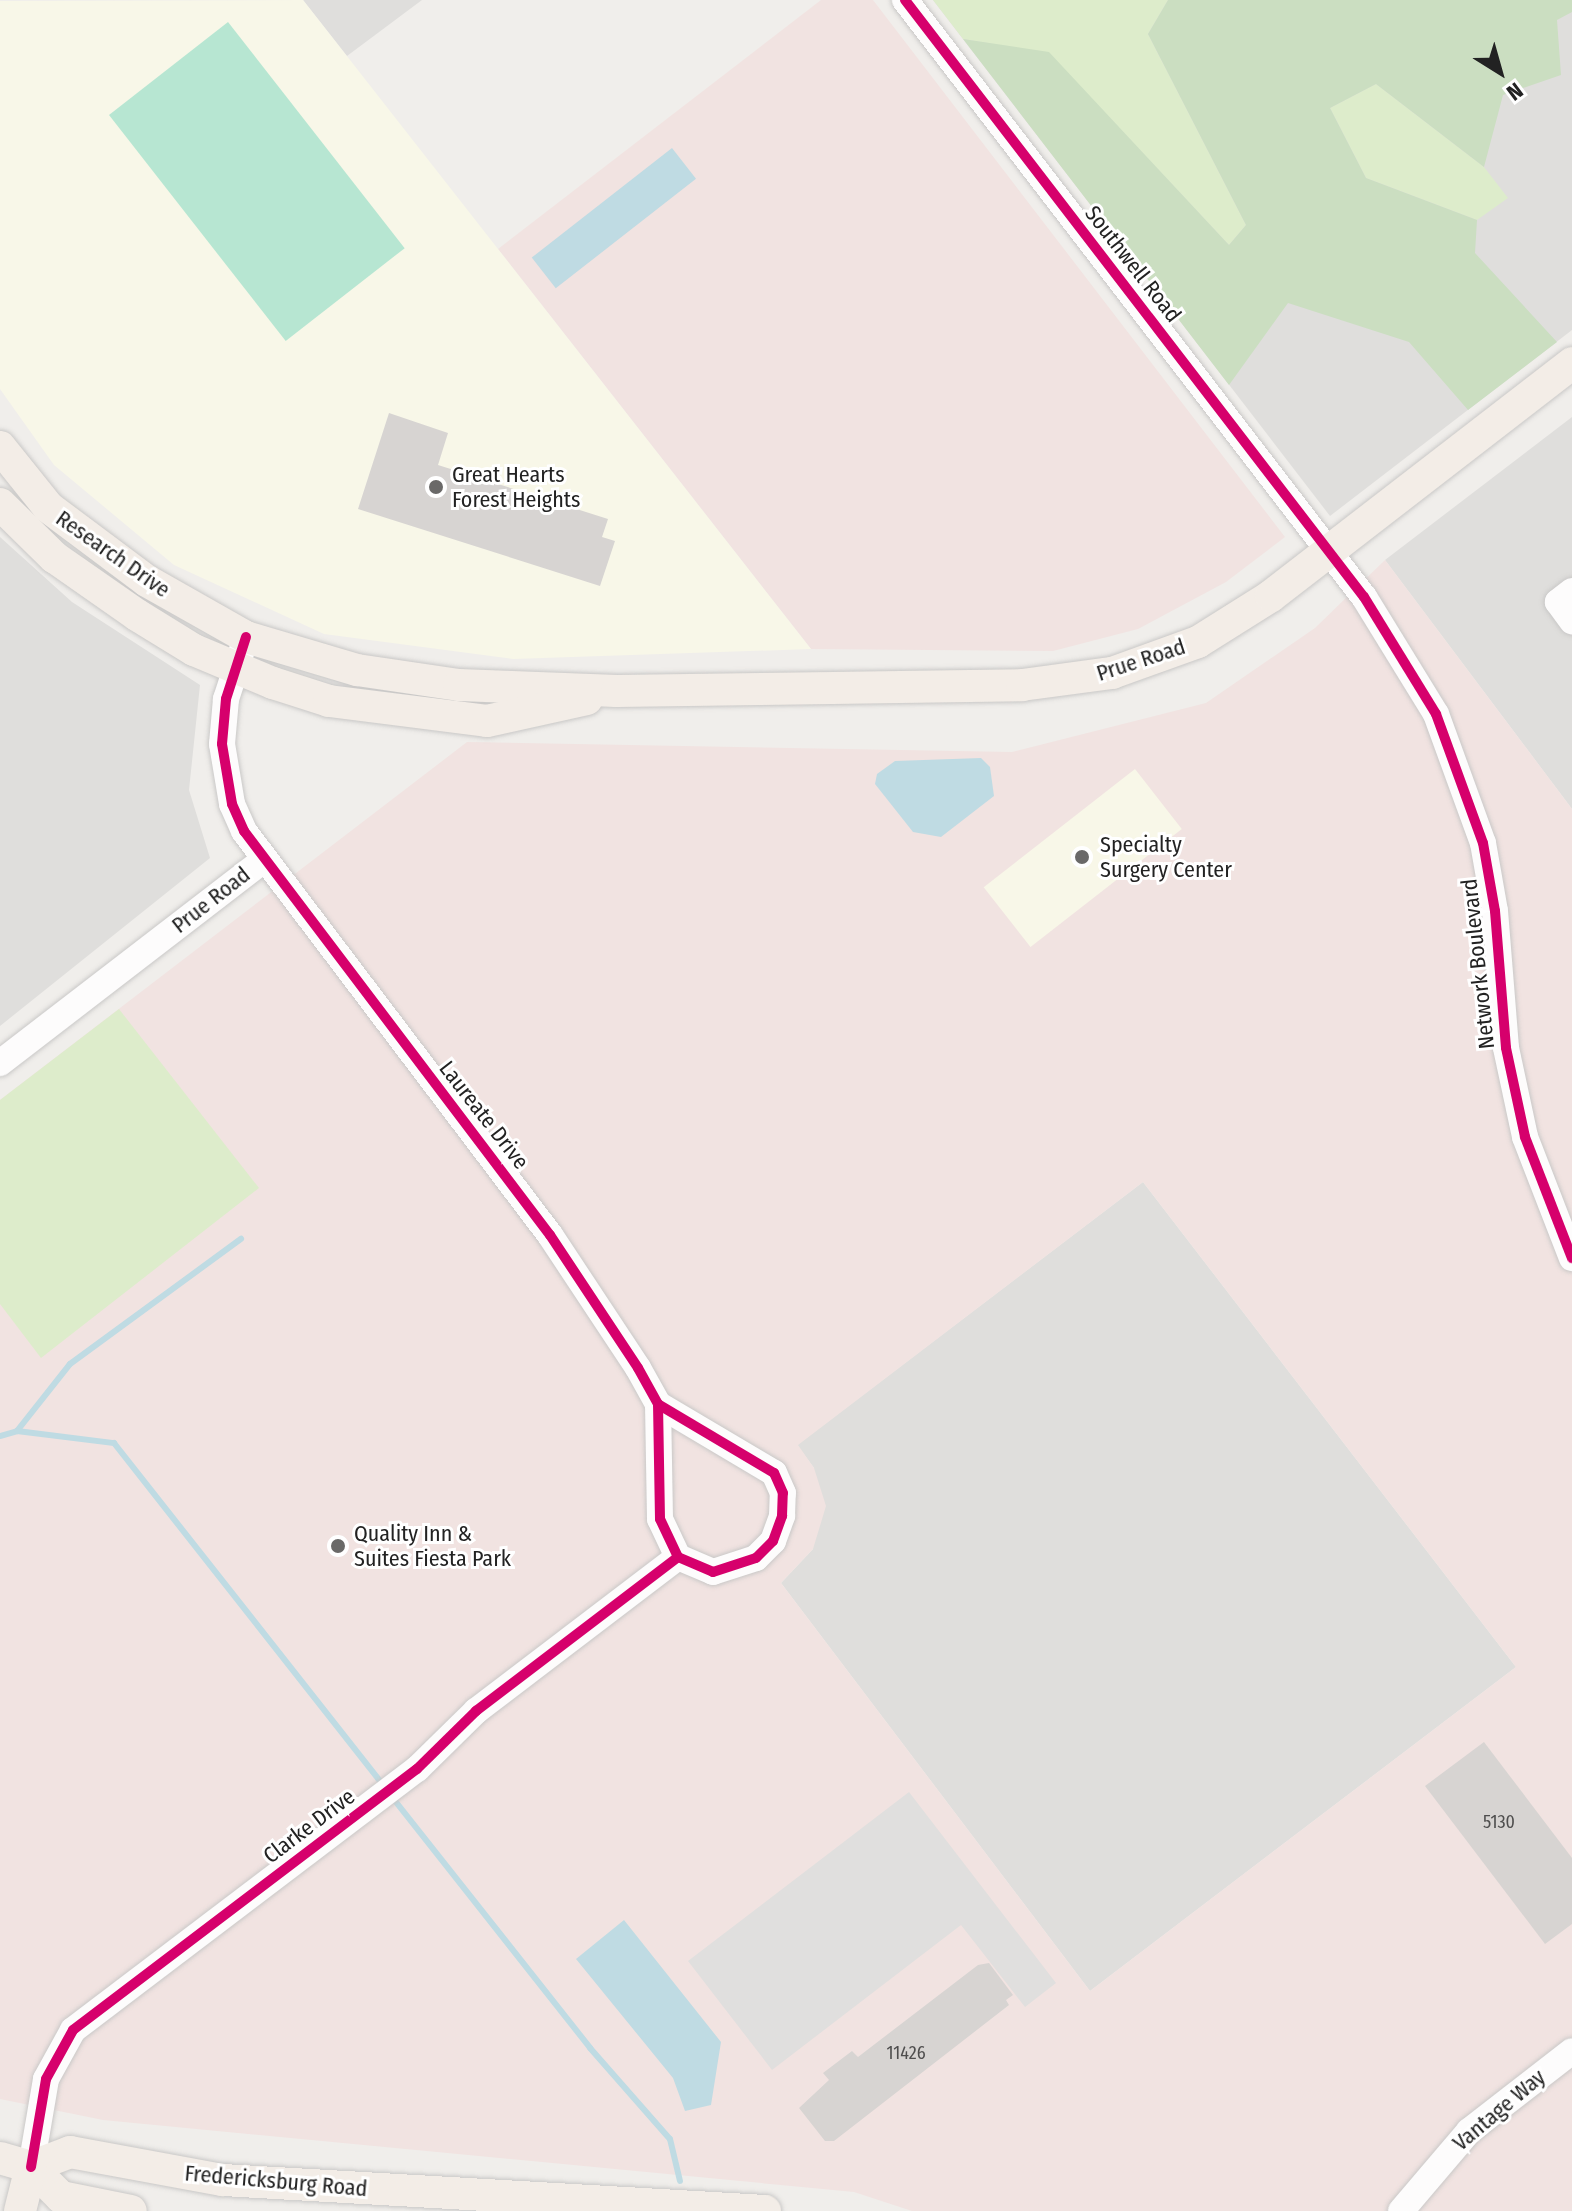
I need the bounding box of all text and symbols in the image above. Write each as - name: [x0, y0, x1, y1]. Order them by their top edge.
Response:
- north arrow: [1460, 32, 1540, 112]
- text: N: [1501, 77, 1528, 106]
- street label: Southwell Road: [1079, 201, 1187, 327]
- place label: Great Hearts Forest Heights: [452, 461, 580, 512]
- marker: Great Hearts Forest Heights: [427, 478, 445, 496]
- street label: Research Drive: [51, 505, 175, 603]
- street label: Prue Road: [1093, 633, 1189, 687]
- place label: Specialty Surgery Center: [1100, 831, 1232, 882]
- marker: Specialty Surgery Center: [1071, 846, 1093, 868]
- street label: Prue Road: [167, 861, 255, 939]
- street label: Network Boulevard: [1456, 877, 1500, 1051]
- street label: Laureate Drive: [434, 1056, 534, 1174]
- place label: Quality Inn & Suites Fiesta Park: [354, 1520, 511, 1572]
- marker: Quality Inn & Suites Fiesta Park: [329, 1537, 347, 1555]
- street label: Clarke Drive: [258, 1783, 360, 1869]
- house number: 5130: [1483, 1811, 1515, 1833]
- house number: 11426: [886, 2042, 926, 2064]
- street label: Vantage Way: [1447, 2064, 1551, 2156]
- street label: Fredericksburg Road: [184, 2160, 368, 2202]

